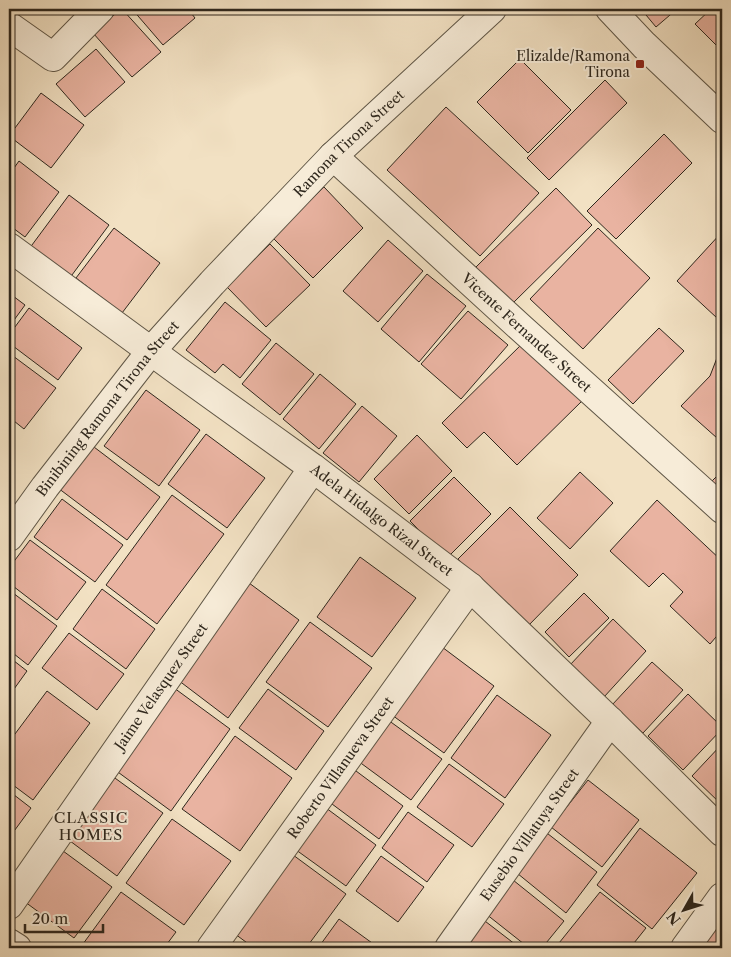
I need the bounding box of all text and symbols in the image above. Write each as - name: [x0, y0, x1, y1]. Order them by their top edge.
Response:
- place label: Elizalde/Ramona Tirona: [516, 47, 631, 81]
- marker: Elizalde/Ramona Tirona: [634, 58, 646, 70]
- street label: Ramona Tirona Street: [290, 86, 408, 201]
- street label: Vicente Fernandez Street: [457, 268, 595, 396]
- street label: Binibining Ramona Tirona Street: [32, 317, 183, 500]
- street label: Adela Hidalgo Rizal Street: [306, 460, 457, 580]
- street label: Jaime Velasquez Street: [109, 620, 211, 755]
- street label: Roberto Villanueva Street: [283, 693, 397, 842]
- street label: Eusebio Villatuya Street: [476, 765, 583, 904]
- district label: CLASSIC HOMES: [54, 808, 128, 844]
- north arrow: [658, 884, 708, 934]
- scale bar: [25, 902, 102, 934]
- text: N: [663, 908, 685, 929]
- text: 20 m: [32, 909, 68, 928]

